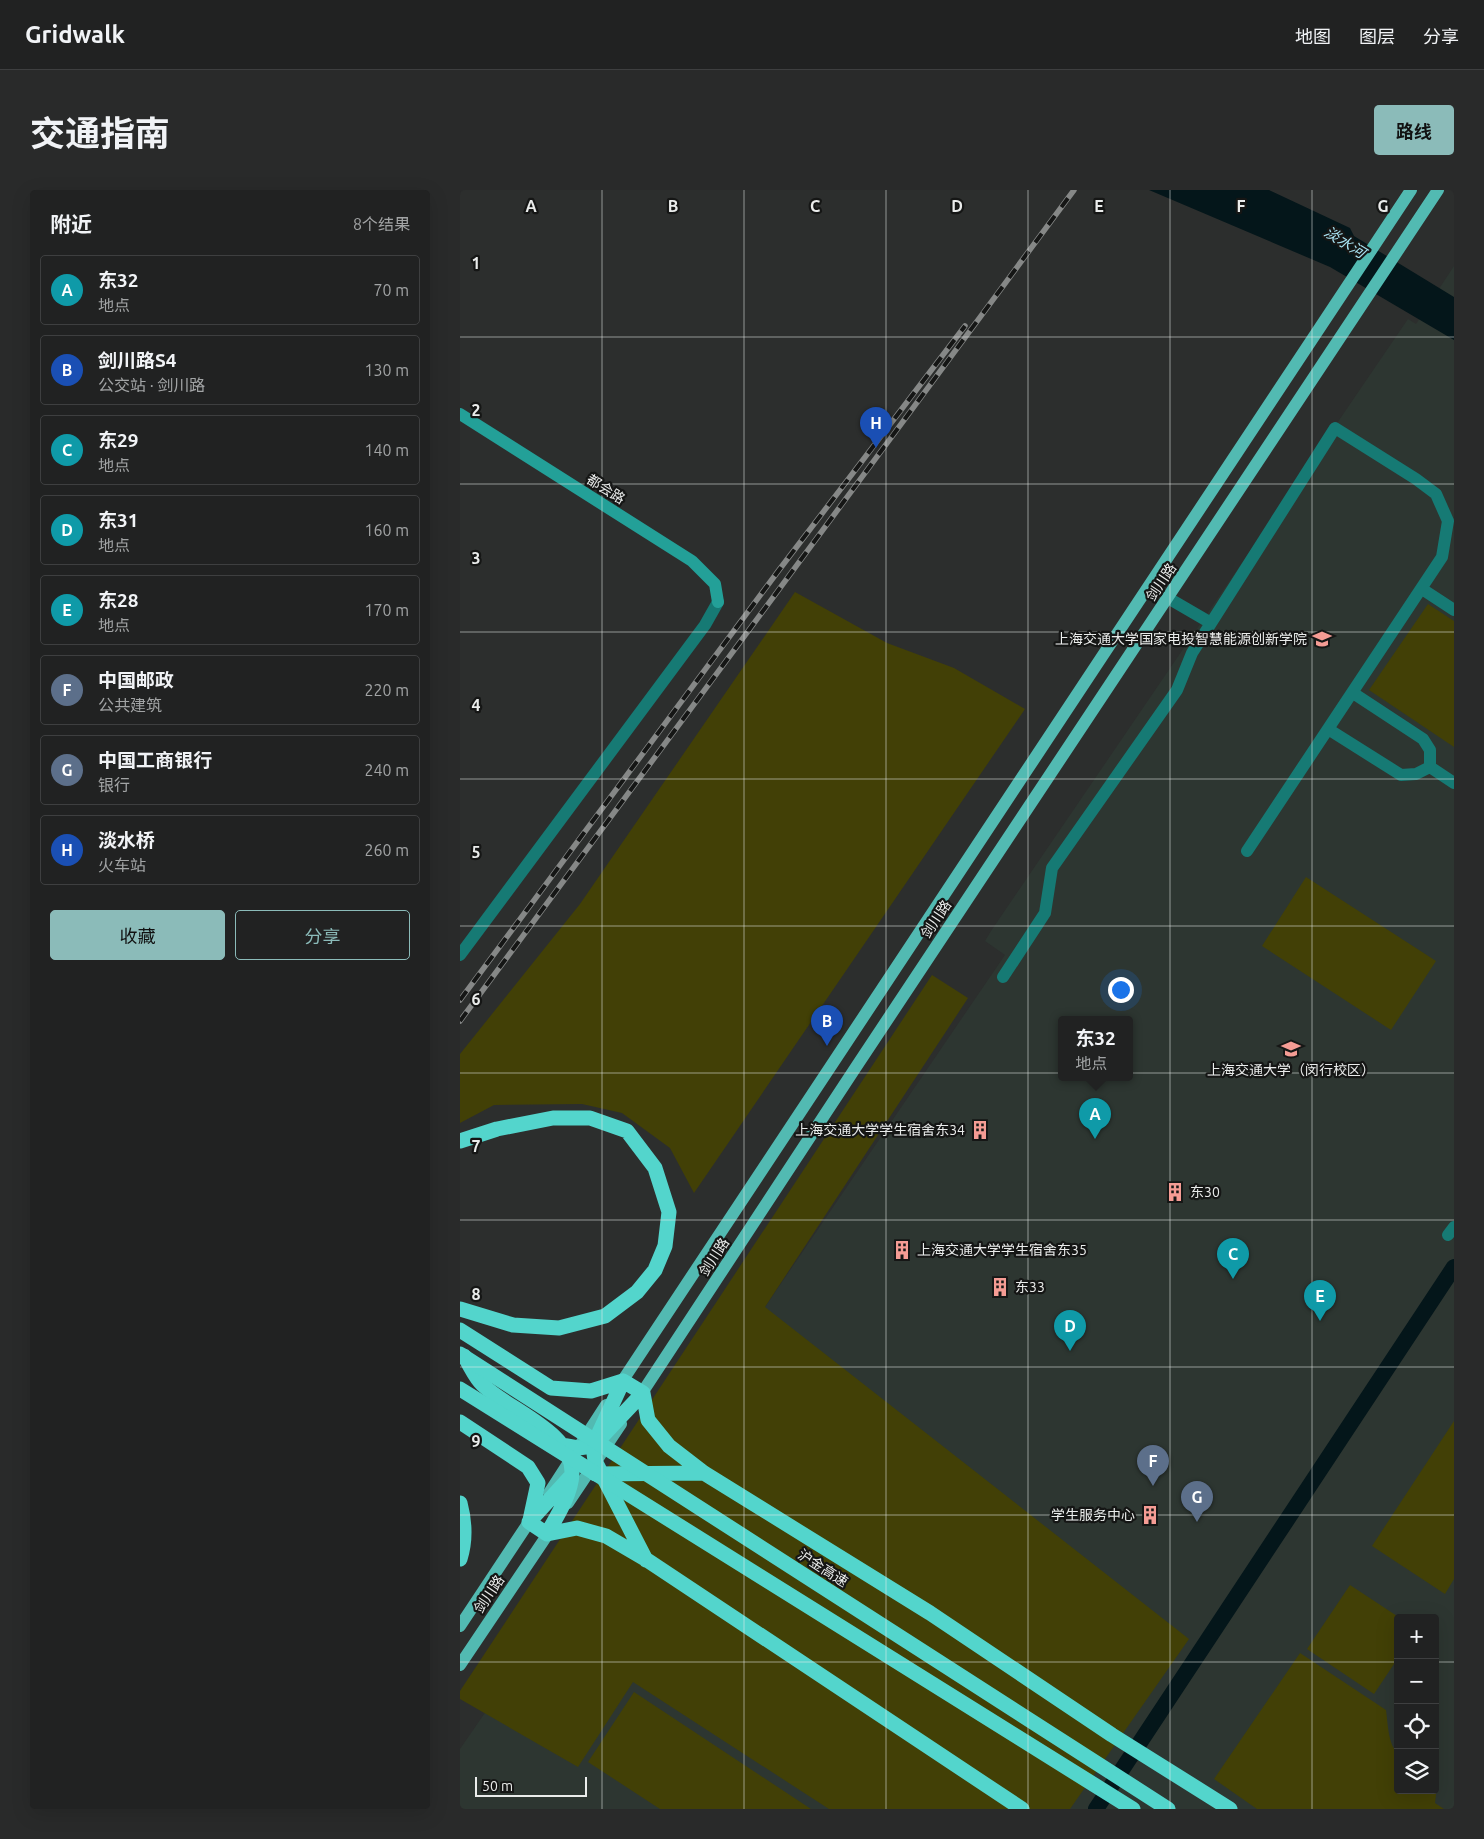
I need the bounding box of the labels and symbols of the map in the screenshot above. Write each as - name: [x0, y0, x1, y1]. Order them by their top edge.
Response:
- text: A: [525, 197, 537, 215]
- text: B: [668, 197, 678, 215]
- text: C: [810, 197, 820, 215]
- text: D: [951, 197, 963, 215]
- text: E: [1094, 197, 1104, 215]
- text: F: [1237, 197, 1246, 215]
- text: G: [1377, 197, 1389, 215]
- water label: 淡水河: [1321, 223, 1371, 263]
- text: 1: [471, 254, 481, 272]
- text: 2: [471, 401, 481, 419]
- pin: H: [860, 407, 892, 448]
- street label: 都会路: [584, 471, 628, 507]
- text: 3: [471, 549, 481, 567]
- street label: 剑川路: [1143, 560, 1179, 604]
- school or university icon: 上海交通大学国家电投智慧能源创新学院: [1311, 628, 1333, 650]
- place label: 上海交通大学国家电投智慧能源创新学院: [1055, 631, 1307, 647]
- text: 4: [471, 696, 481, 714]
- text: 5: [471, 843, 481, 861]
- street label: 剑川路: [918, 897, 954, 941]
- your location: [1108, 977, 1134, 1003]
- text: 6: [471, 990, 481, 1008]
- pin: B: [811, 1005, 843, 1046]
- school or university icon: 上海交通大学（闵行校区）: [1280, 1038, 1302, 1060]
- place label: 上海交通大学（闵行校区）: [1207, 1062, 1375, 1078]
- pin: A: [1079, 1098, 1111, 1139]
- building icon: 上海交通大学学生宿舍东34: [969, 1119, 991, 1141]
- place label: 上海交通大学学生宿舍东34: [795, 1122, 965, 1138]
- text: 7: [471, 1137, 481, 1155]
- building icon: 东30: [1164, 1181, 1186, 1203]
- place label: 东30: [1190, 1184, 1220, 1200]
- street label: 剑川路: [696, 1235, 732, 1279]
- pin: C: [1217, 1238, 1249, 1279]
- building icon: 上海交通大学学生宿舍东35: [891, 1239, 913, 1261]
- place label: 上海交通大学学生宿舍东35: [917, 1242, 1087, 1258]
- building icon: 东33: [989, 1276, 1011, 1298]
- place label: 东33: [1015, 1279, 1045, 1295]
- pin: E: [1304, 1280, 1336, 1321]
- text: 8: [471, 1285, 481, 1303]
- pin: D: [1054, 1310, 1086, 1351]
- text: 9: [471, 1432, 481, 1450]
- pin: F: [1137, 1445, 1169, 1486]
- pin: G: [1181, 1481, 1213, 1522]
- building icon: 学生服务中心: [1139, 1504, 1161, 1526]
- place label: 学生服务中心: [1051, 1507, 1135, 1523]
- street label: 沪金高速: [795, 1546, 851, 1590]
- street label: 剑川路: [471, 1572, 507, 1616]
- scale bar: [475, 1774, 588, 1797]

